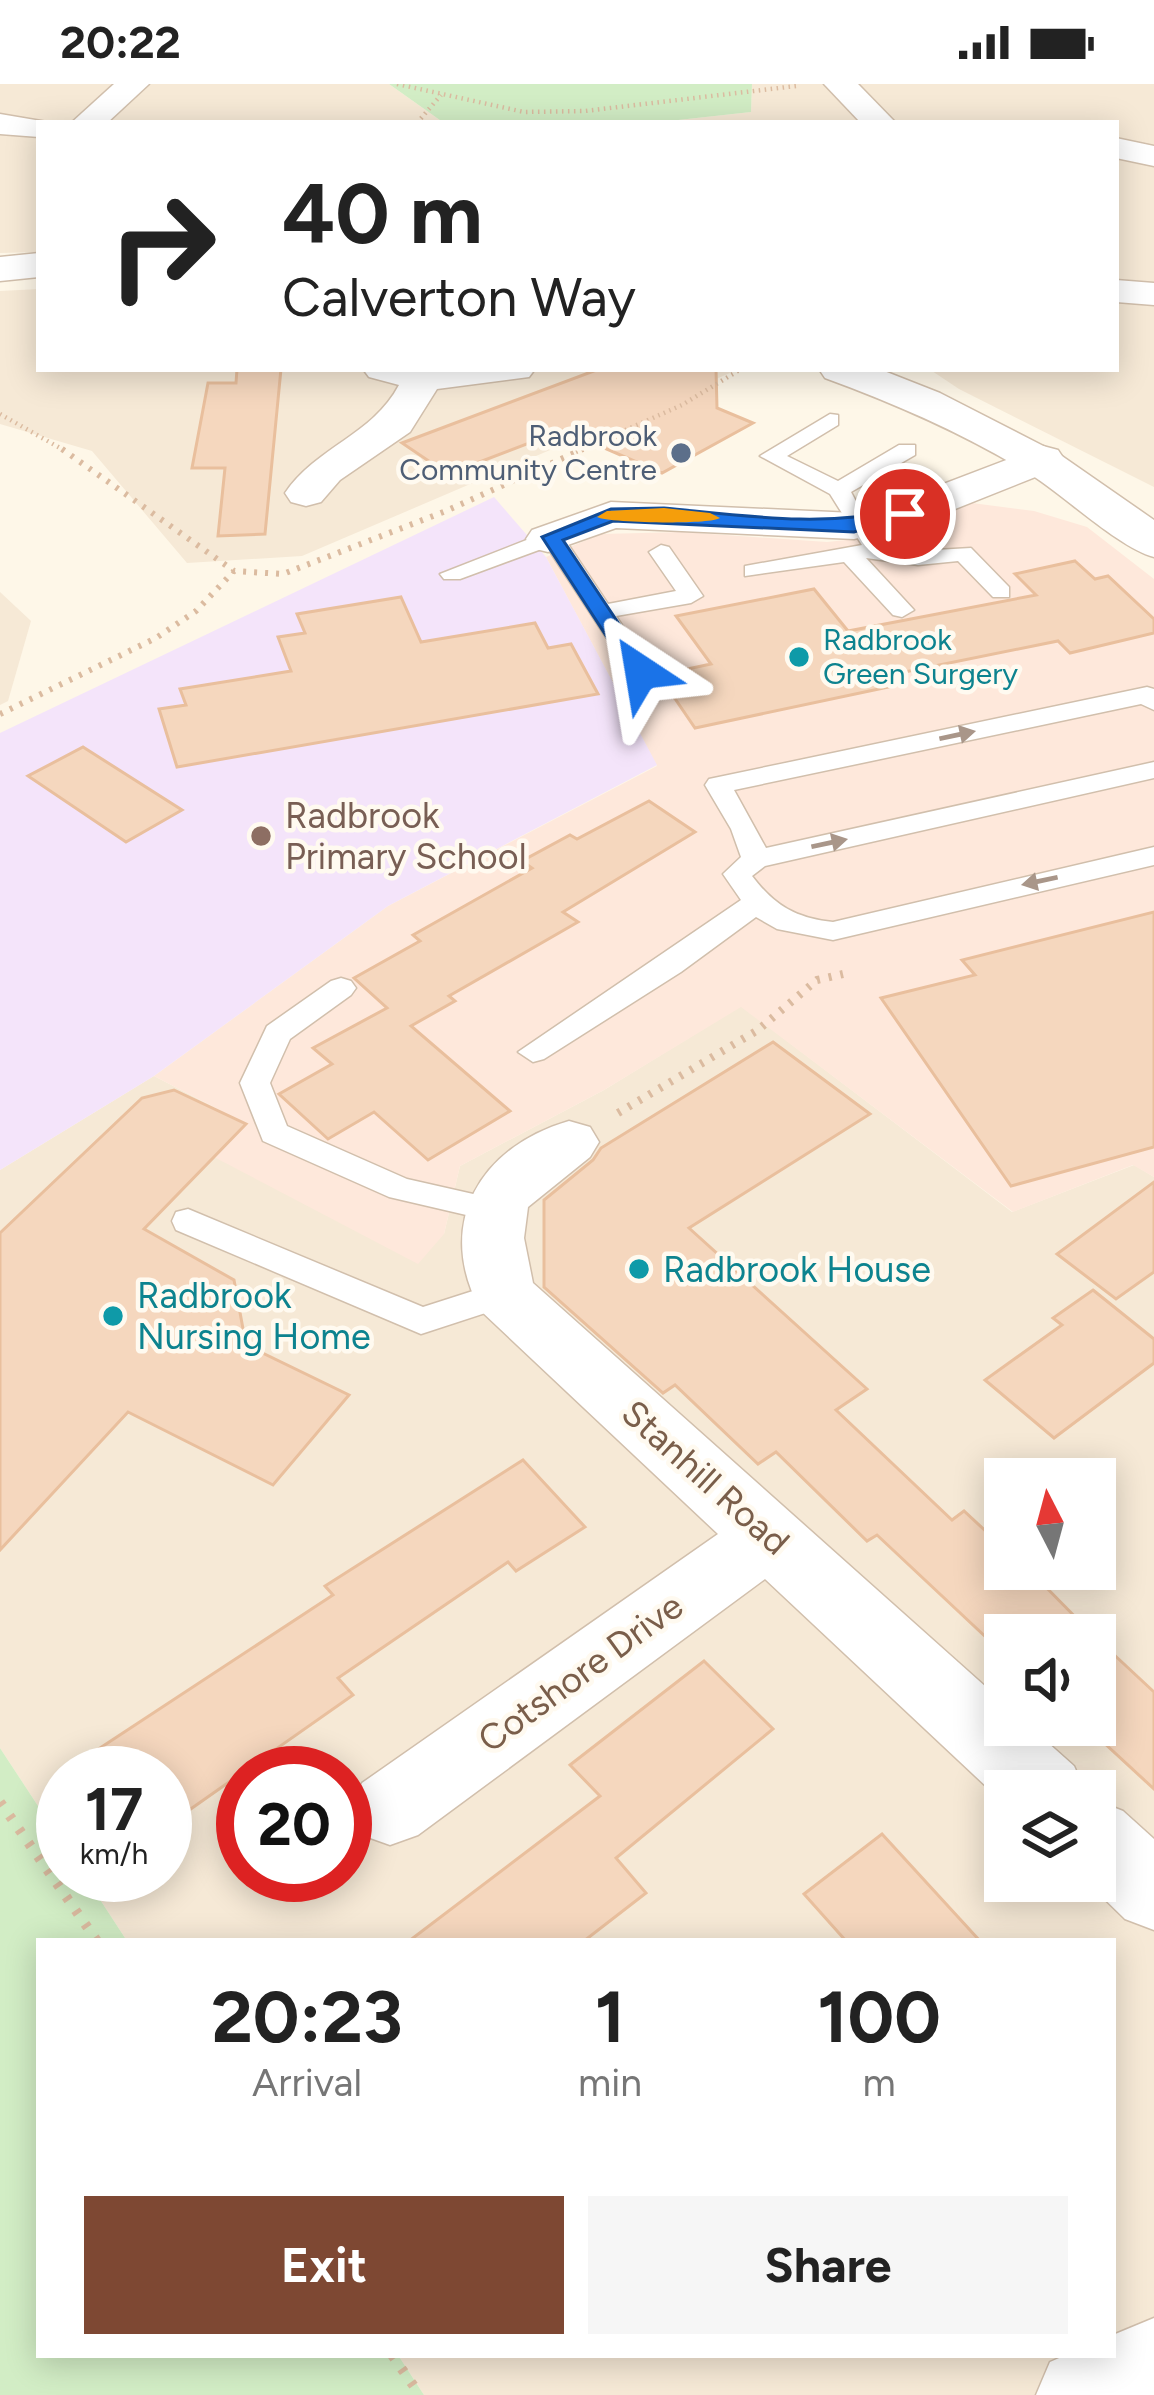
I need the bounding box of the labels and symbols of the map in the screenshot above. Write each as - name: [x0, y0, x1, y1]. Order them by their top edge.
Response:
- place label: Radbrook Community Centre: [399, 417, 657, 488]
- marker: Radbrook Community Centre: [668, 440, 694, 466]
- pin: [854, 463, 956, 565]
- position arrow: [578, 609, 704, 735]
- place label: Radbrook Green Surgery: [823, 621, 1018, 692]
- marker: Radbrook Green Surgery: [786, 644, 812, 670]
- one-way arrow: [939, 725, 977, 744]
- place label: Radbrook Primary School: [285, 794, 527, 878]
- marker: Radbrook Primary School: [248, 823, 274, 849]
- one-way arrow: [811, 832, 849, 851]
- one-way arrow: [1020, 872, 1058, 891]
- place label: Radbrook House: [663, 1248, 931, 1291]
- marker: Radbrook House: [626, 1256, 652, 1282]
- place label: Radbrook Nursing Home: [137, 1274, 371, 1358]
- marker: Radbrook Nursing Home: [100, 1303, 126, 1329]
- street label: Stanhill Road: [613, 1391, 798, 1564]
- north arrow: [984, 1458, 1116, 1590]
- street label: Cotshore Drive: [470, 1584, 691, 1761]
- speed limit sign: 20: [216, 1746, 372, 1902]

